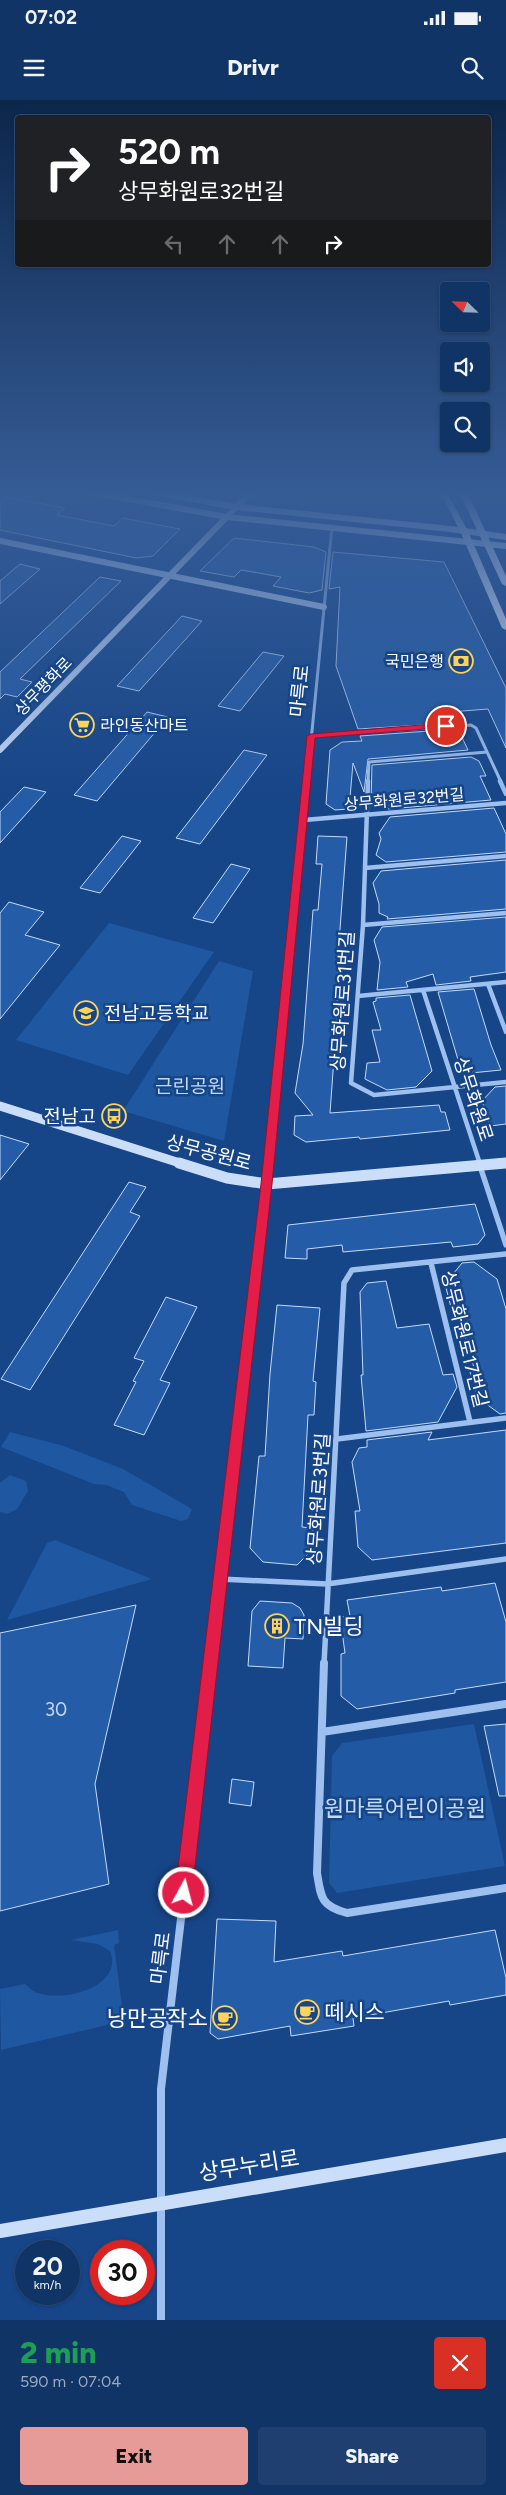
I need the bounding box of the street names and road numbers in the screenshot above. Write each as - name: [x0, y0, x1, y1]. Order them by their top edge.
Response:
- street label: 상무평화로: [11, 653, 76, 719]
- street label: 마륵로: [285, 664, 314, 718]
- street label: 상무화원로32번길: [343, 785, 465, 814]
- street label: 상무화원로31번길: [326, 930, 359, 1072]
- street label: 상무화원로: [449, 1054, 498, 1144]
- street label: 상무공원로: [164, 1130, 254, 1175]
- street label: 상무화원로17번길: [436, 1268, 493, 1410]
- street label: 상무화원로3번길: [302, 1432, 335, 1566]
- street label: 마륵로: [146, 1931, 175, 1985]
- street label: 상무누리로: [197, 2144, 301, 2187]

